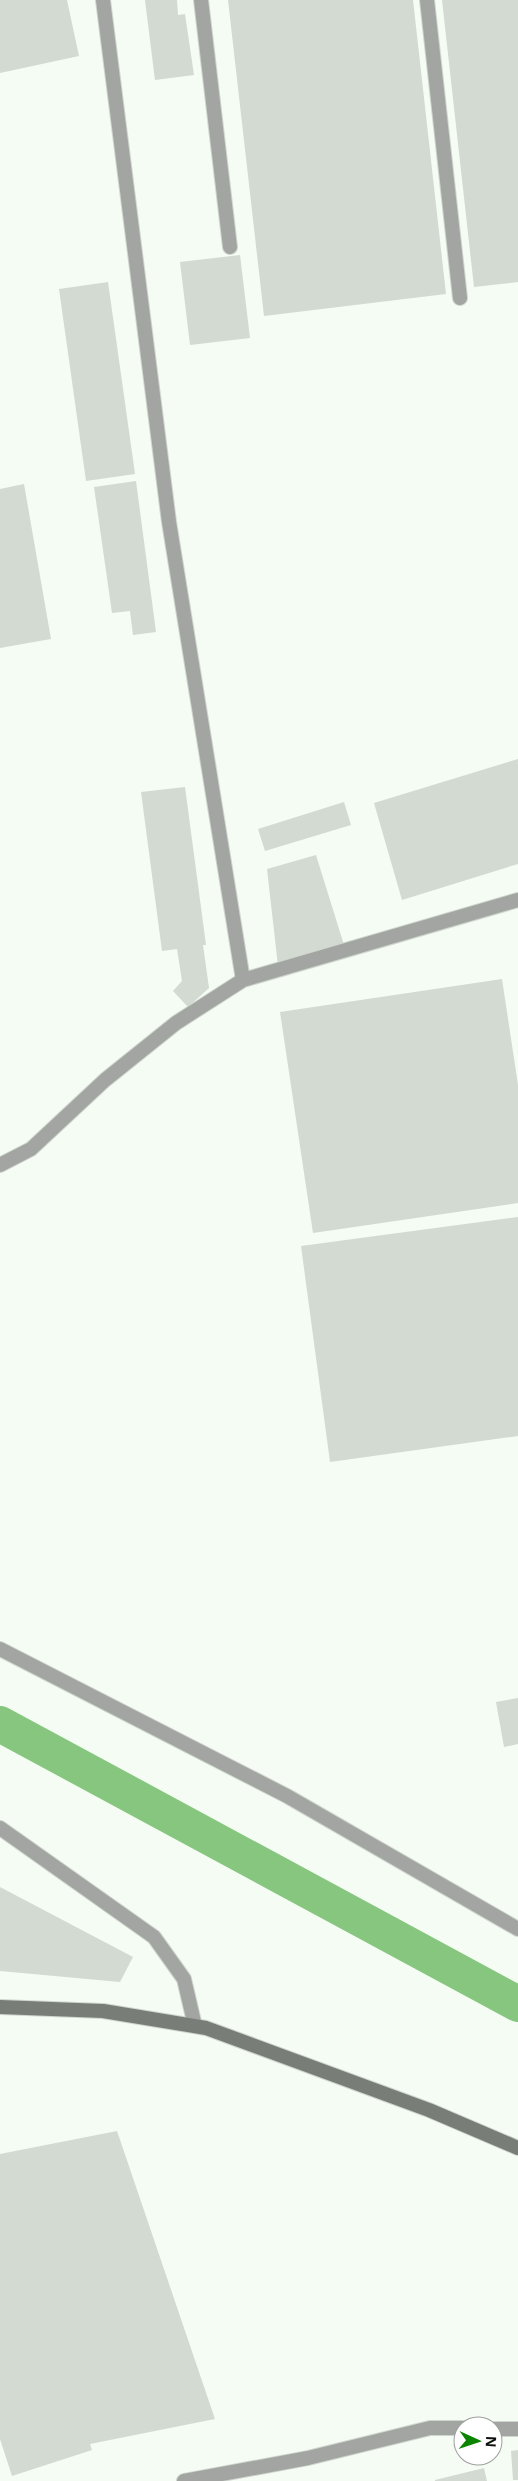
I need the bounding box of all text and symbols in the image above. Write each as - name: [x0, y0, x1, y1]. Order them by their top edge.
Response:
- north arrow: [453, 2416, 503, 2466]
- text: N: [482, 2436, 501, 2448]

